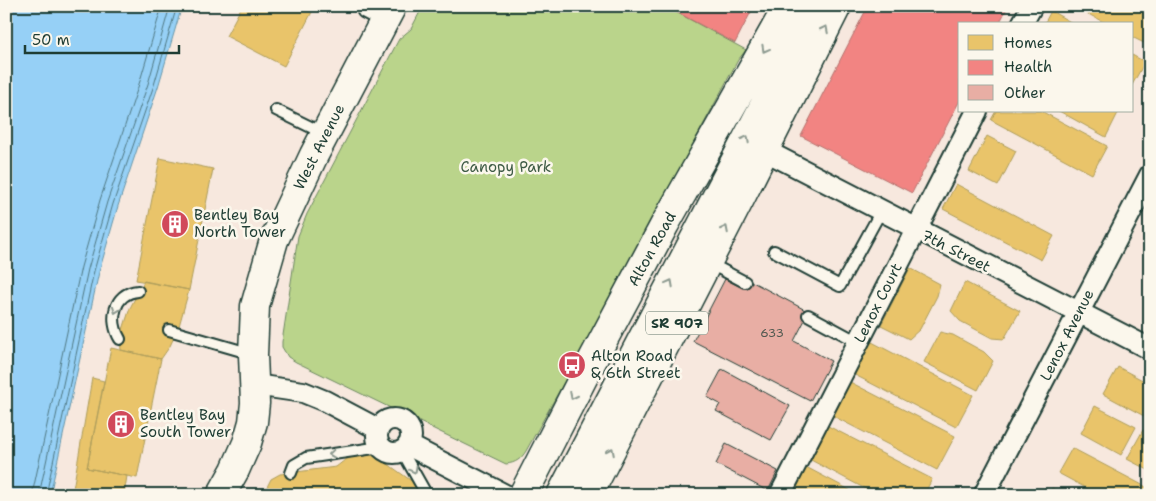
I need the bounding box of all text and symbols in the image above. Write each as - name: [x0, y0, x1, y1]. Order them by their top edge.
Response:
- scale bar: [25, 22, 179, 54]
- legend: [958, 22, 1134, 112]
- one-way arrow: [819, 25, 829, 34]
- text: 50 m: [32, 30, 70, 50]
- text: Homes: [1004, 33, 1052, 53]
- one-way arrow: [761, 44, 771, 53]
- text: Health: [1004, 57, 1052, 77]
- text: Other: [1004, 83, 1046, 103]
- street label: West Avenue: [289, 101, 349, 193]
- one-way arrow: [740, 136, 750, 145]
- park label: Canopy Park: [461, 157, 551, 177]
- place label: Bentley Bay North Tower: [194, 205, 286, 242]
- street label: Alton Road: [623, 208, 681, 290]
- building icon: Bentley Bay North Tower: [160, 209, 190, 239]
- one-way arrow: [719, 225, 729, 234]
- street label: 7th Street: [918, 225, 994, 277]
- street label: Lenox Court: [849, 260, 907, 346]
- one-way arrow: [664, 280, 674, 289]
- street label: Lenox Avenue: [1035, 286, 1099, 384]
- one-way arrow: [112, 305, 122, 314]
- road number: SR 907: [646, 312, 708, 334]
- house number: 633: [760, 325, 784, 341]
- place label: Alton Road & 6th Street: [591, 346, 681, 383]
- bus stop icon: Alton Road & 6th Street: [557, 350, 587, 380]
- one-way arrow: [569, 391, 579, 400]
- place label: Bentley Bay South Tower: [140, 405, 231, 442]
- building icon: Bentley Bay South Tower: [106, 409, 136, 439]
- one-way arrow: [328, 448, 336, 459]
- one-way arrow: [605, 448, 615, 457]
- one-way arrow: [407, 465, 417, 474]

